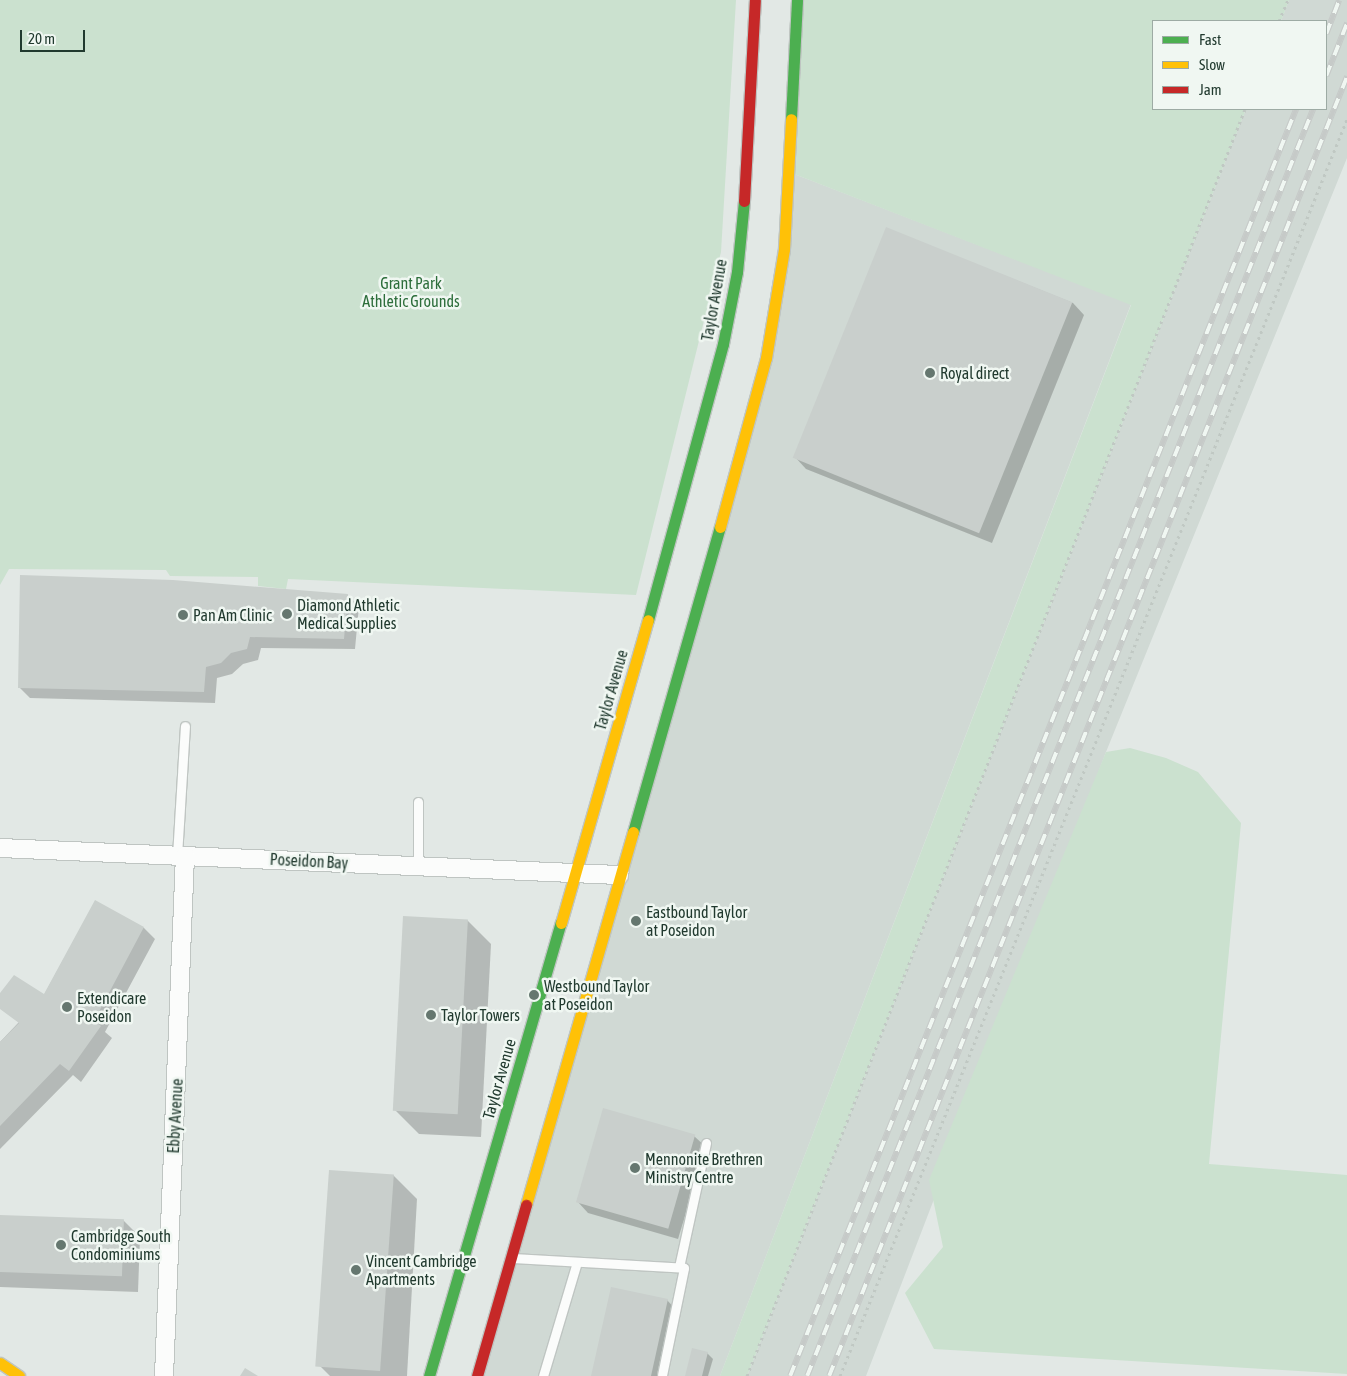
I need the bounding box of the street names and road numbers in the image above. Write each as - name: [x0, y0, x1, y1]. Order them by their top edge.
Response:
- street label: Taylor Avenue: [697, 258, 731, 342]
- street label: Taylor Avenue: [590, 648, 632, 732]
- street label: Poseidon Bay: [269, 849, 349, 873]
- street label: Taylor Avenue: [478, 1037, 520, 1121]
- street label: Ebby Avenue: [163, 1078, 187, 1154]

